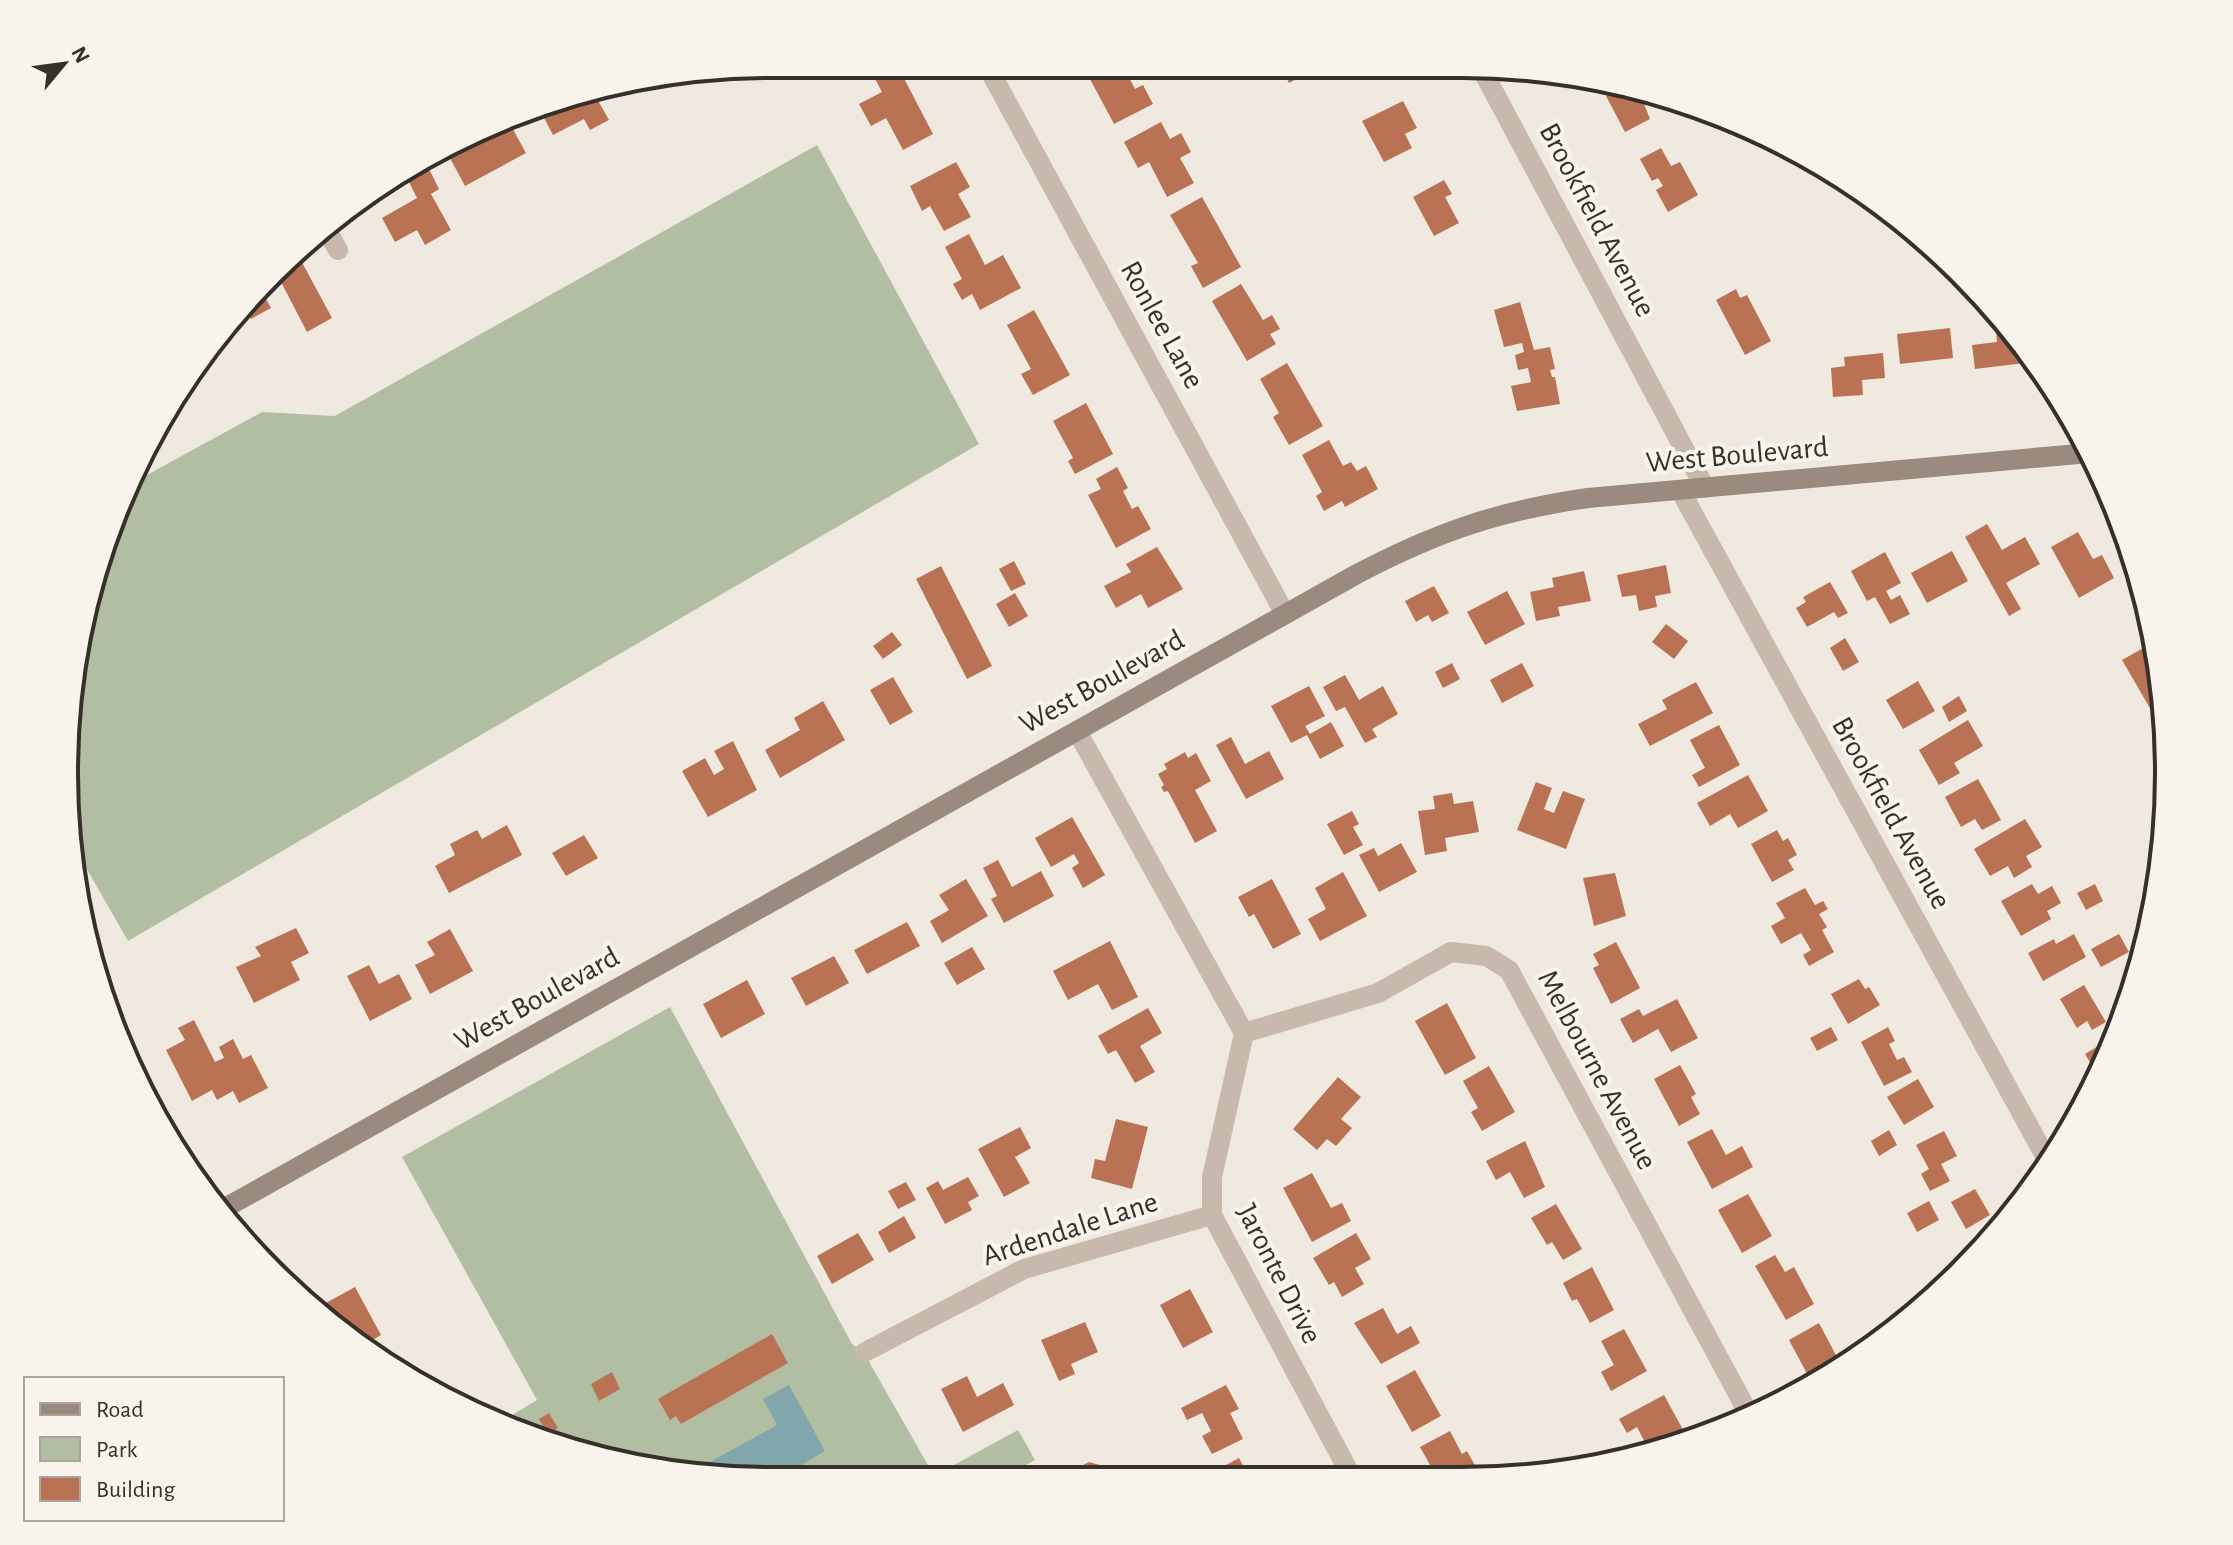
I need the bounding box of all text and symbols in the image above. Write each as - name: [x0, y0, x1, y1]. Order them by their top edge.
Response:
- north arrow: [24, 24, 104, 104]
- text: N: [67, 43, 94, 67]
- street label: Brookfield Avenue: [1533, 118, 1661, 322]
- street label: Ronlee Lane: [1115, 256, 1209, 394]
- street label: West Boulevard: [1645, 432, 1829, 478]
- street label: West Boulevard: [1015, 625, 1189, 739]
- street label: Brookfield Avenue: [1826, 712, 1956, 914]
- street label: West Boulevard: [450, 942, 624, 1056]
- street label: Melbourne Avenue: [1532, 965, 1662, 1175]
- street label: Ardendale Lane: [979, 1187, 1161, 1271]
- street label: Jaronte Drive: [1231, 1199, 1327, 1349]
- legend: [24, 1377, 284, 1521]
- text: Road: [96, 1398, 144, 1422]
- text: Park: [96, 1438, 137, 1462]
- text: Building: [96, 1478, 175, 1502]

